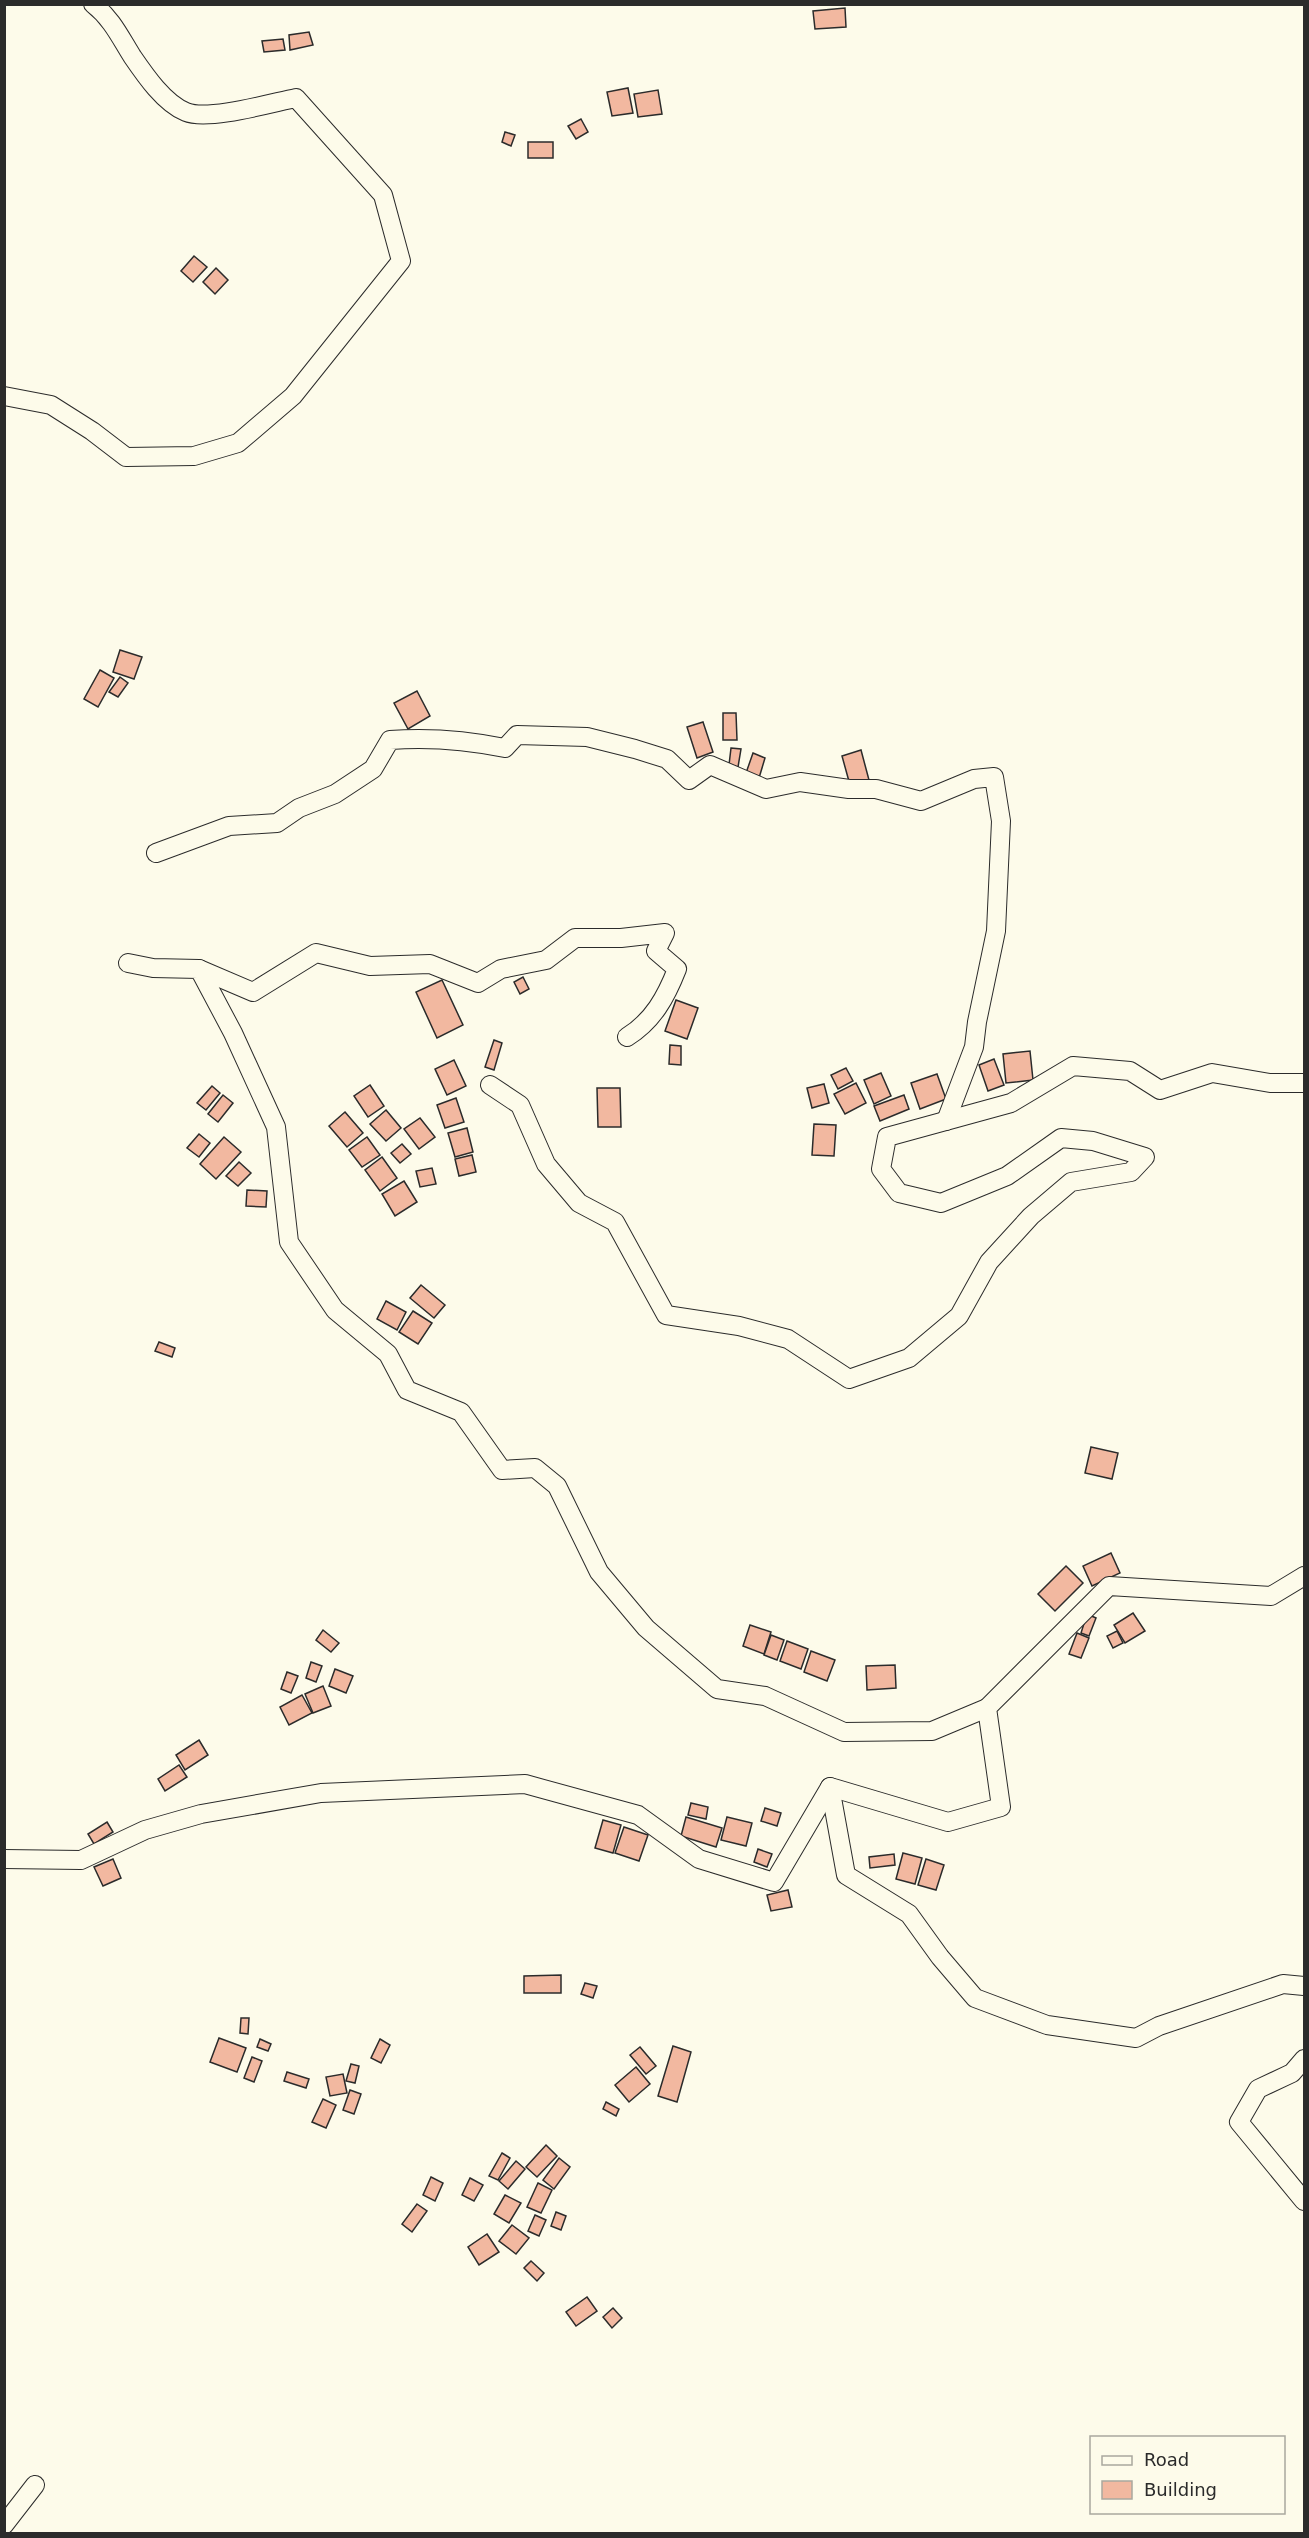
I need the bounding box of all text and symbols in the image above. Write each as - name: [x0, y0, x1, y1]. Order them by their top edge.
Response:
- legend: [1090, 2436, 1285, 2514]
- text: Road: [1144, 2449, 1189, 2470]
- text: Building: [1144, 2479, 1217, 2500]

